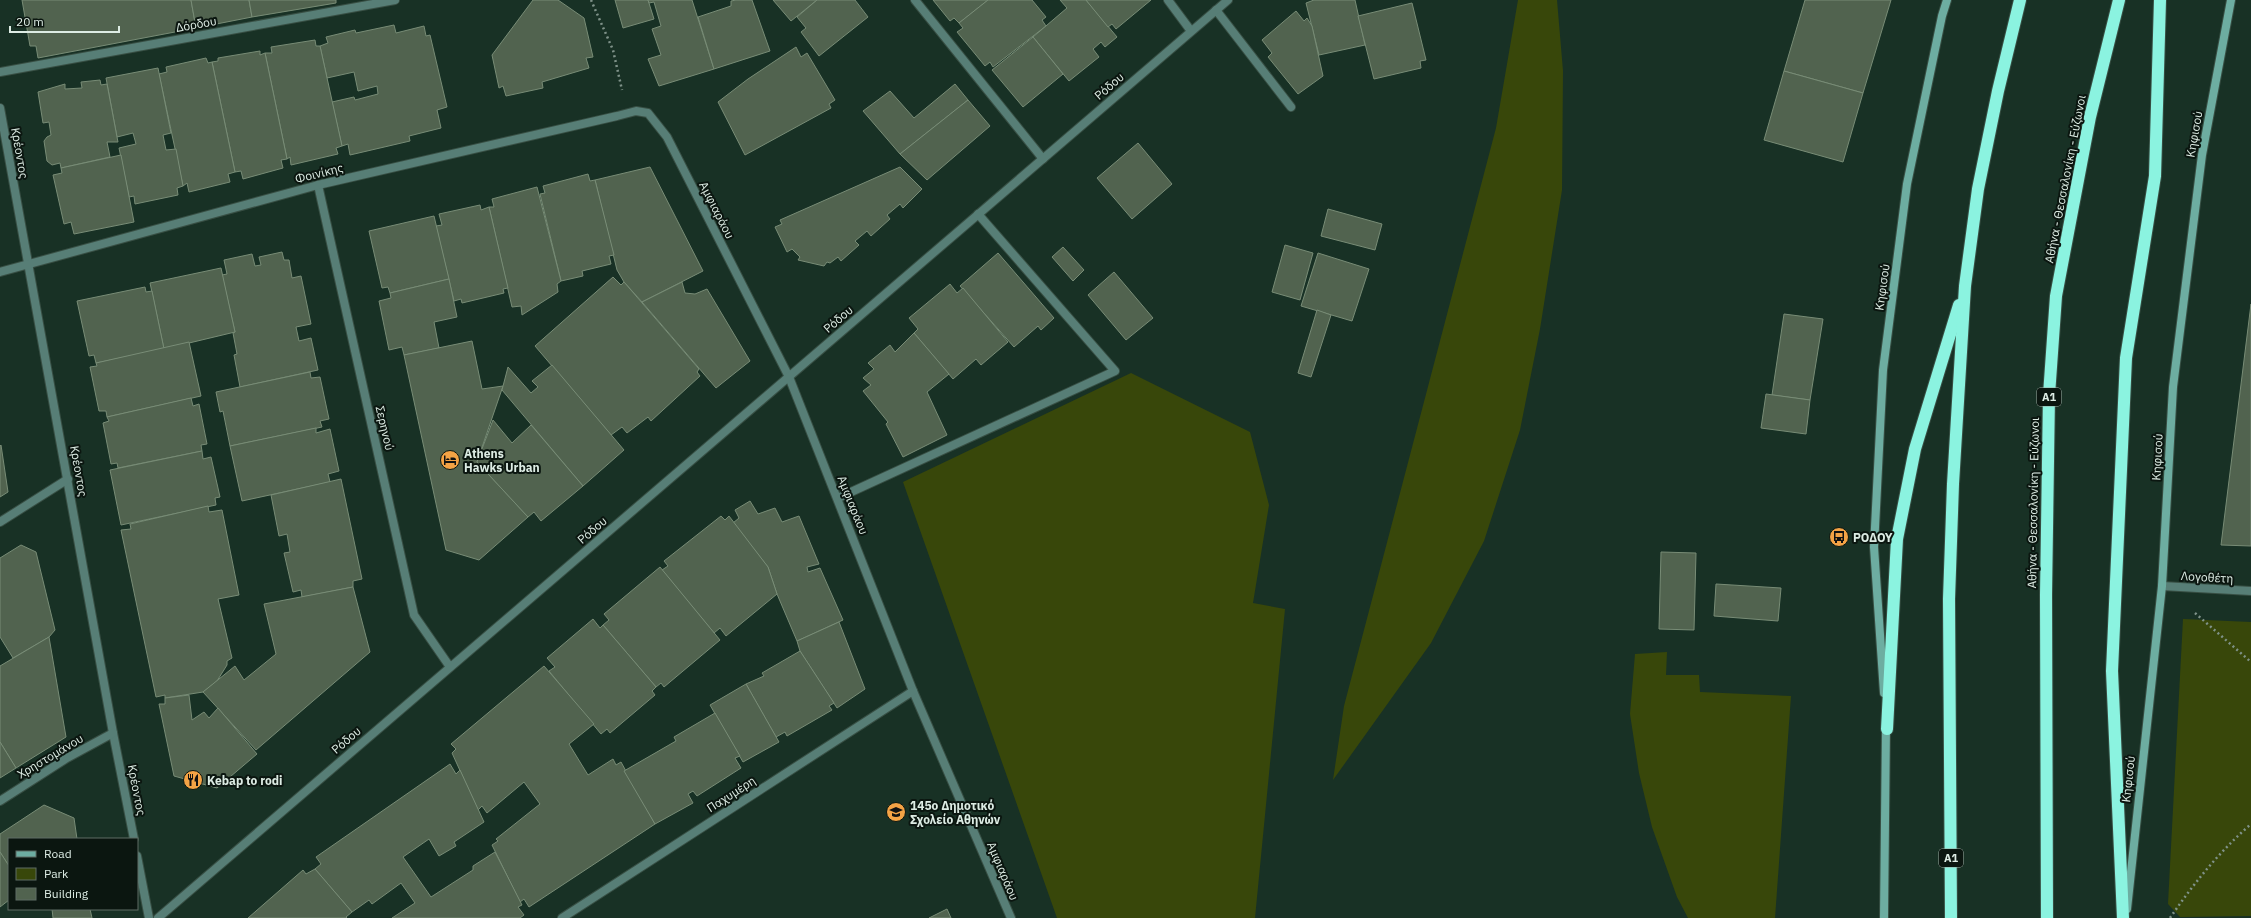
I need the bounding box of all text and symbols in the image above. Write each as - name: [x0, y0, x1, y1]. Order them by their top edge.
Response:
- scale bar: [10, 8, 119, 34]
- street label: Δόρδου: [174, 13, 218, 35]
- text: 20 m: [16, 14, 44, 29]
- street label: Ρόδου: [1091, 69, 1127, 103]
- street label: Αθήνα - Θεσσαλονίκη - Εύζωνοι: [2041, 93, 2089, 264]
- street label: Κηφισού: [2183, 110, 2205, 158]
- street label: Κρέοντος: [8, 126, 32, 180]
- street label: Φοινίκης: [293, 160, 345, 186]
- street label: Αμφιαράου: [696, 179, 738, 241]
- street label: Κηφισού: [1871, 263, 1893, 311]
- street label: Ρόδου: [820, 302, 856, 336]
- road number: Α1: [2037, 388, 2061, 406]
- street label: Σερηνού: [373, 404, 397, 452]
- street label: Αθήνα - Θεσσαλονίκη - Εύζωνοι: [2024, 417, 2042, 589]
- street label: Κηφισού: [2148, 433, 2166, 481]
- street label: Κρέοντος: [67, 444, 91, 498]
- place label: Athens Hawks Urban: [464, 446, 540, 475]
- hotel icon: Athens Hawks Urban: [439, 449, 461, 471]
- street label: Αμφιαράου: [834, 473, 872, 537]
- street label: Ρόδου: [574, 513, 610, 547]
- bus stop icon: ΡΟΔΟΥ: [1828, 526, 1850, 548]
- place label: ΡΟΔΟΥ: [1853, 530, 1893, 545]
- street label: Λογοθέτη: [2180, 568, 2234, 586]
- street label: Ρόδου: [328, 723, 364, 757]
- street label: Χρηστομάνου: [14, 730, 86, 782]
- street label: Κηφισού: [2118, 755, 2138, 803]
- street label: Κρέοντος: [125, 763, 149, 817]
- restaurant icon: Kebap to rodi: [182, 769, 204, 791]
- place label: Kebap to rodi: [207, 773, 282, 788]
- street label: Παχυμέρη: [704, 773, 758, 815]
- place label: 145ο Δημοτικό Σχολείο Αθηνών: [910, 798, 1001, 827]
- school or university icon: 145ο Δημοτικό Σχολείο Αθηνών: [885, 801, 907, 823]
- legend: [8, 838, 138, 910]
- street label: Αμφιαράου: [984, 839, 1022, 903]
- text: Road: [44, 846, 72, 861]
- road number: Α1: [1939, 849, 1963, 867]
- text: Park: [44, 866, 69, 881]
- text: Building: [44, 886, 89, 901]

